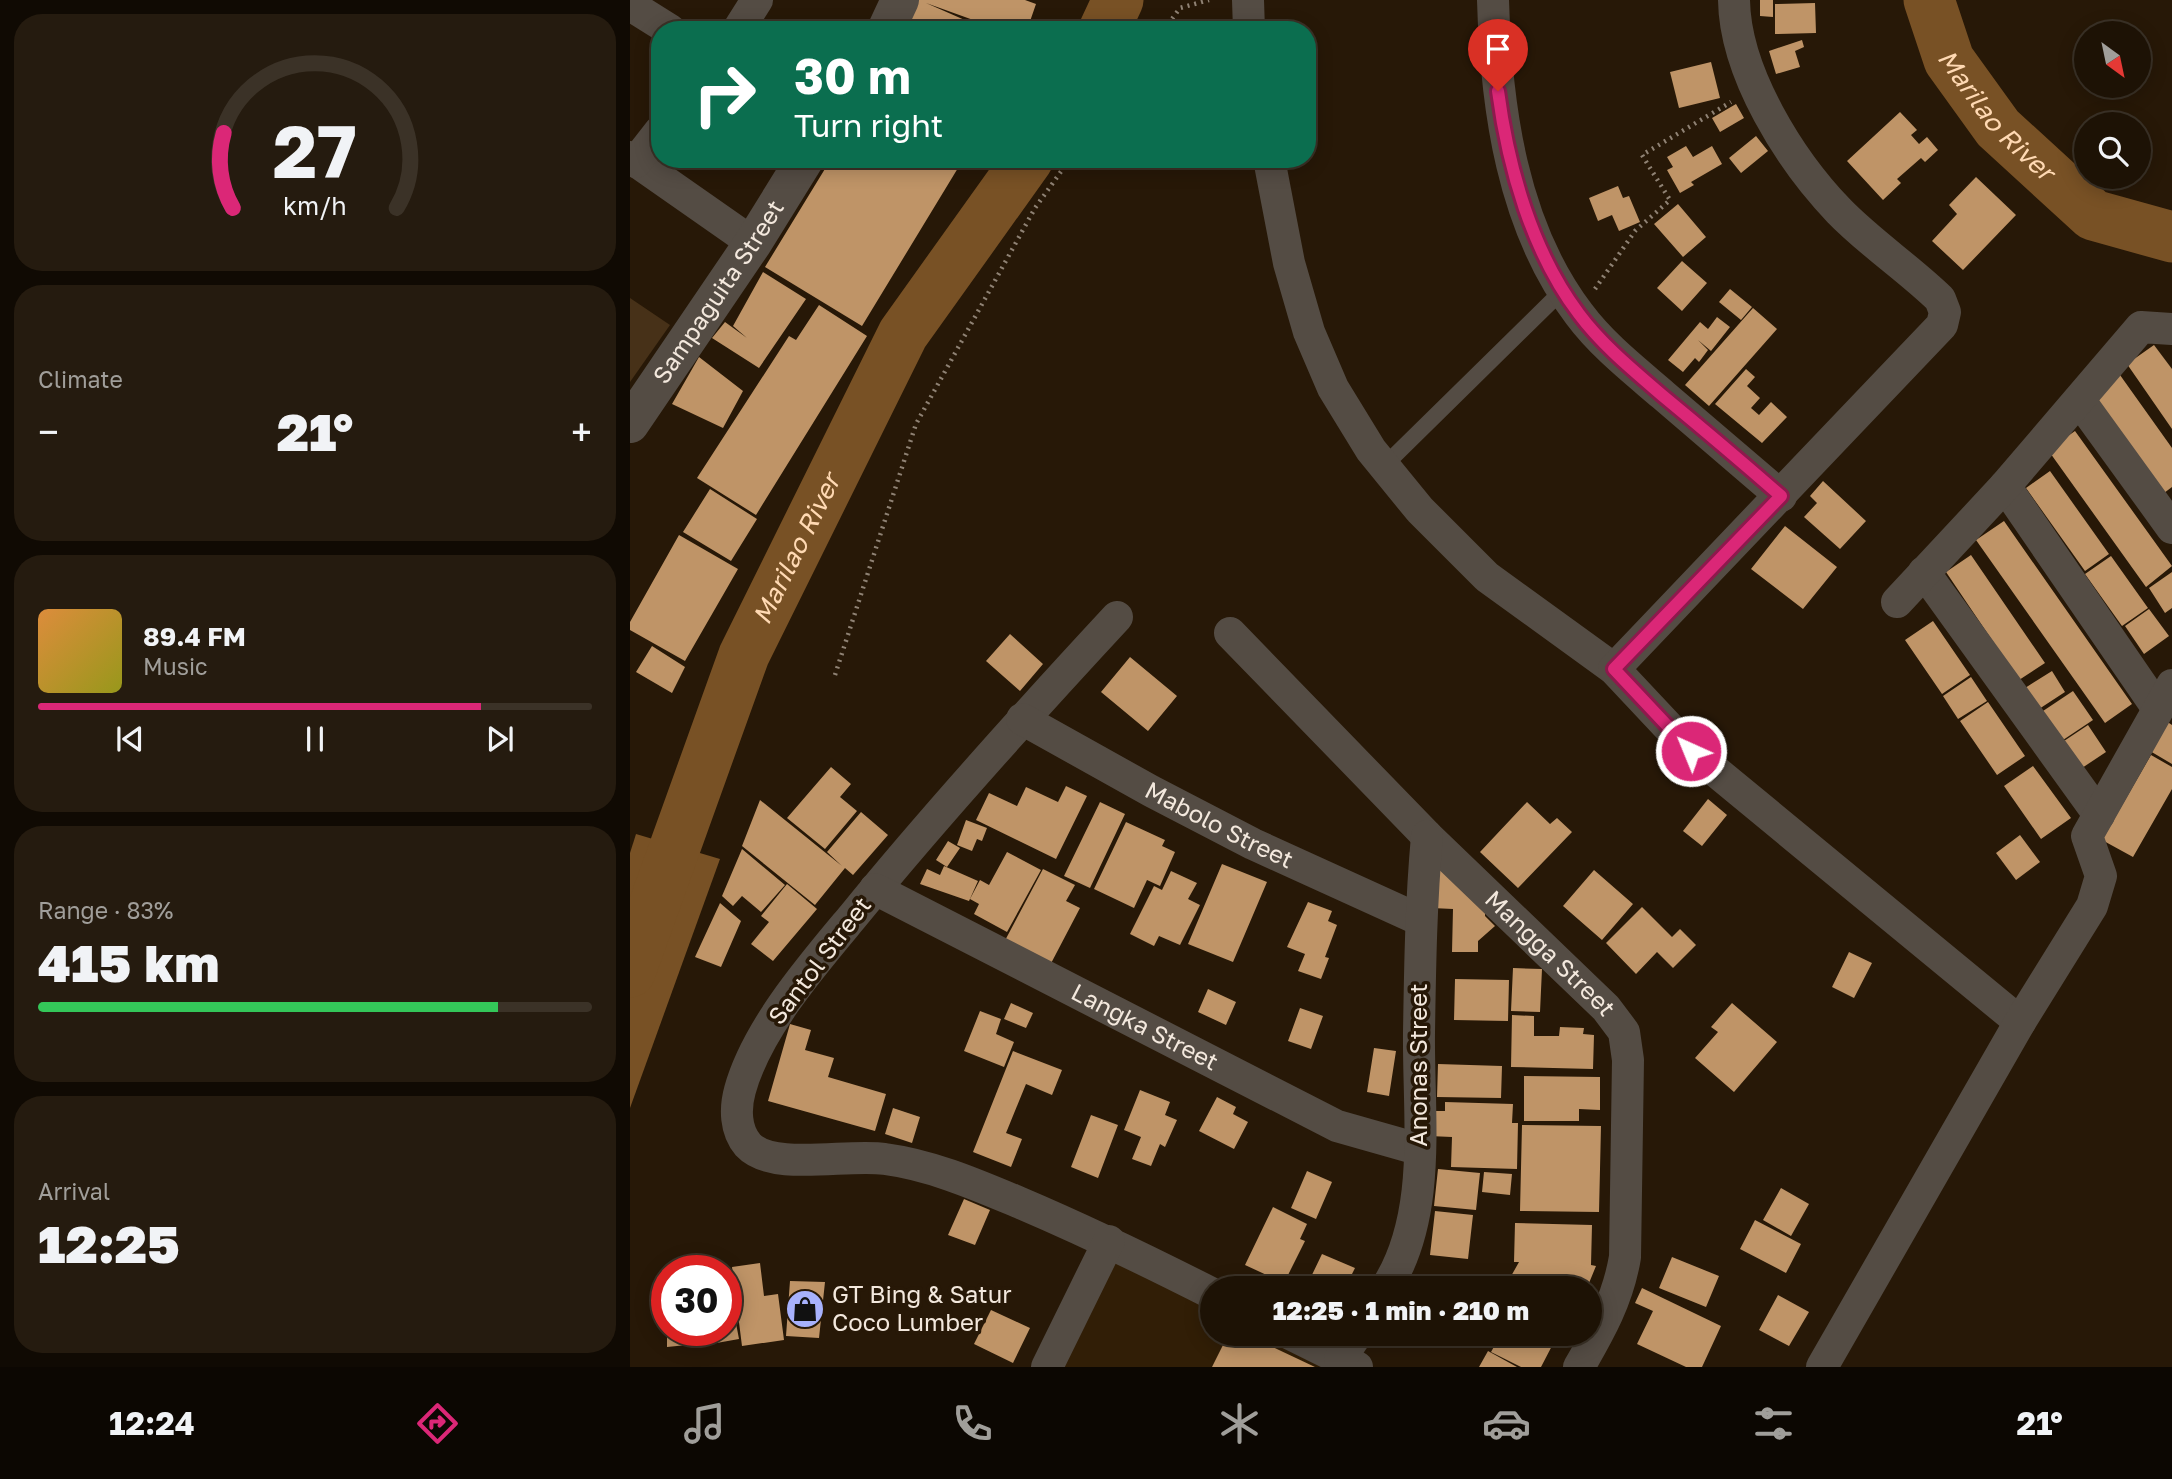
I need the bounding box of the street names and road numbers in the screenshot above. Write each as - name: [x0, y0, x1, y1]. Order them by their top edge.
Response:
- street label: Sampaguita Street: [646, 194, 789, 389]
- street label: Mabolo Street: [1141, 775, 1298, 873]
- street label: Mangga Street: [1480, 884, 1623, 1021]
- street label: Santol Street: [761, 891, 876, 1030]
- street label: Langka Street: [1067, 976, 1224, 1076]
- street label: Anonas Street: [1403, 983, 1432, 1147]

